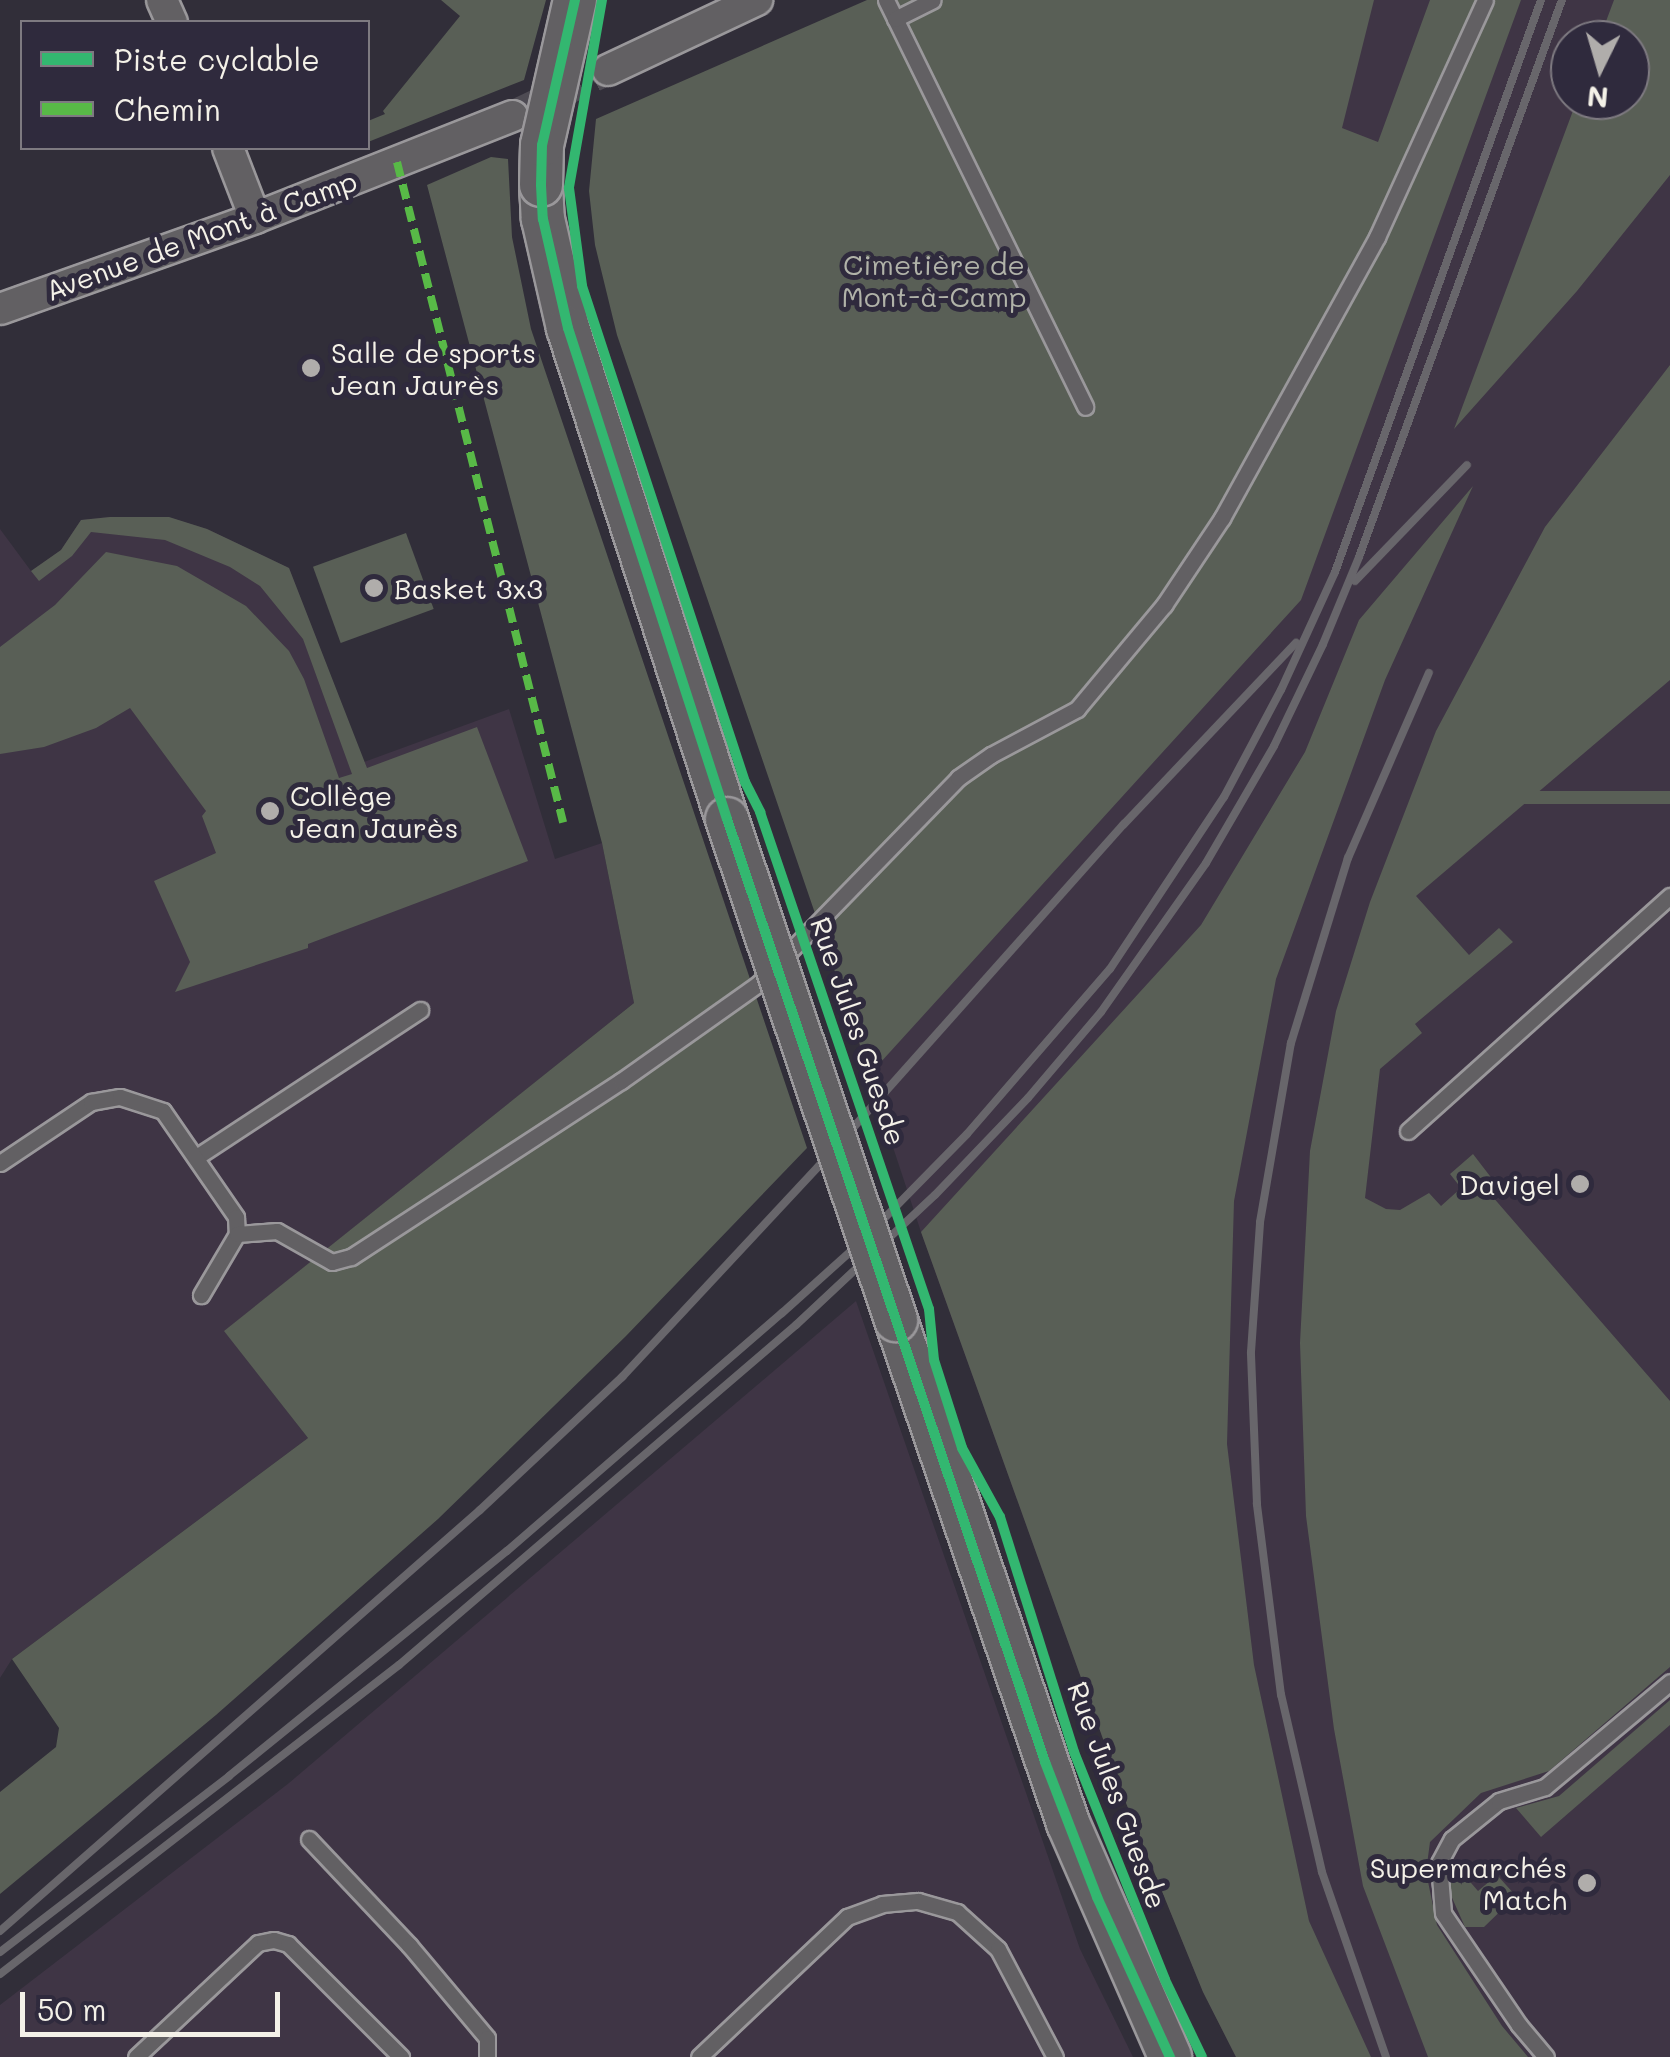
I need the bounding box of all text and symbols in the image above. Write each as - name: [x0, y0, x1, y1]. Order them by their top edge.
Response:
- legend: [20, 20, 370, 150]
- north arrow: [1550, 20, 1650, 120]
- text: Piste cyclable: [114, 39, 320, 79]
- text: N: [1585, 79, 1610, 117]
- text: Chemin: [114, 89, 221, 129]
- street label: Avenue de Mont à Camp: [41, 163, 361, 307]
- park label: Cimetière de Mont-à-Camp: [842, 247, 1026, 313]
- place label: Salle de sports Jean Jaurès: [331, 335, 536, 401]
- marker: Salle de sports Jean Jaurès: [300, 357, 322, 379]
- place label: Basket 3x3: [394, 571, 543, 605]
- marker: Basket 3x3: [363, 577, 385, 599]
- place label: Collège Jean Jaurès: [290, 778, 458, 844]
- marker: Collège Jean Jaurès: [259, 800, 281, 822]
- street label: Rue Jules Guesde: [804, 912, 914, 1150]
- place label: Davigel: [1459, 1167, 1560, 1201]
- marker: Davigel: [1569, 1173, 1591, 1195]
- street label: Rue Jules Guesde: [1061, 1677, 1175, 1913]
- place label: Supermarchés Match: [1370, 1850, 1567, 1916]
- marker: Supermarchés Match: [1576, 1872, 1598, 1894]
- scale bar: [25, 1972, 285, 2034]
- text: 50 m: [37, 1989, 107, 2029]

